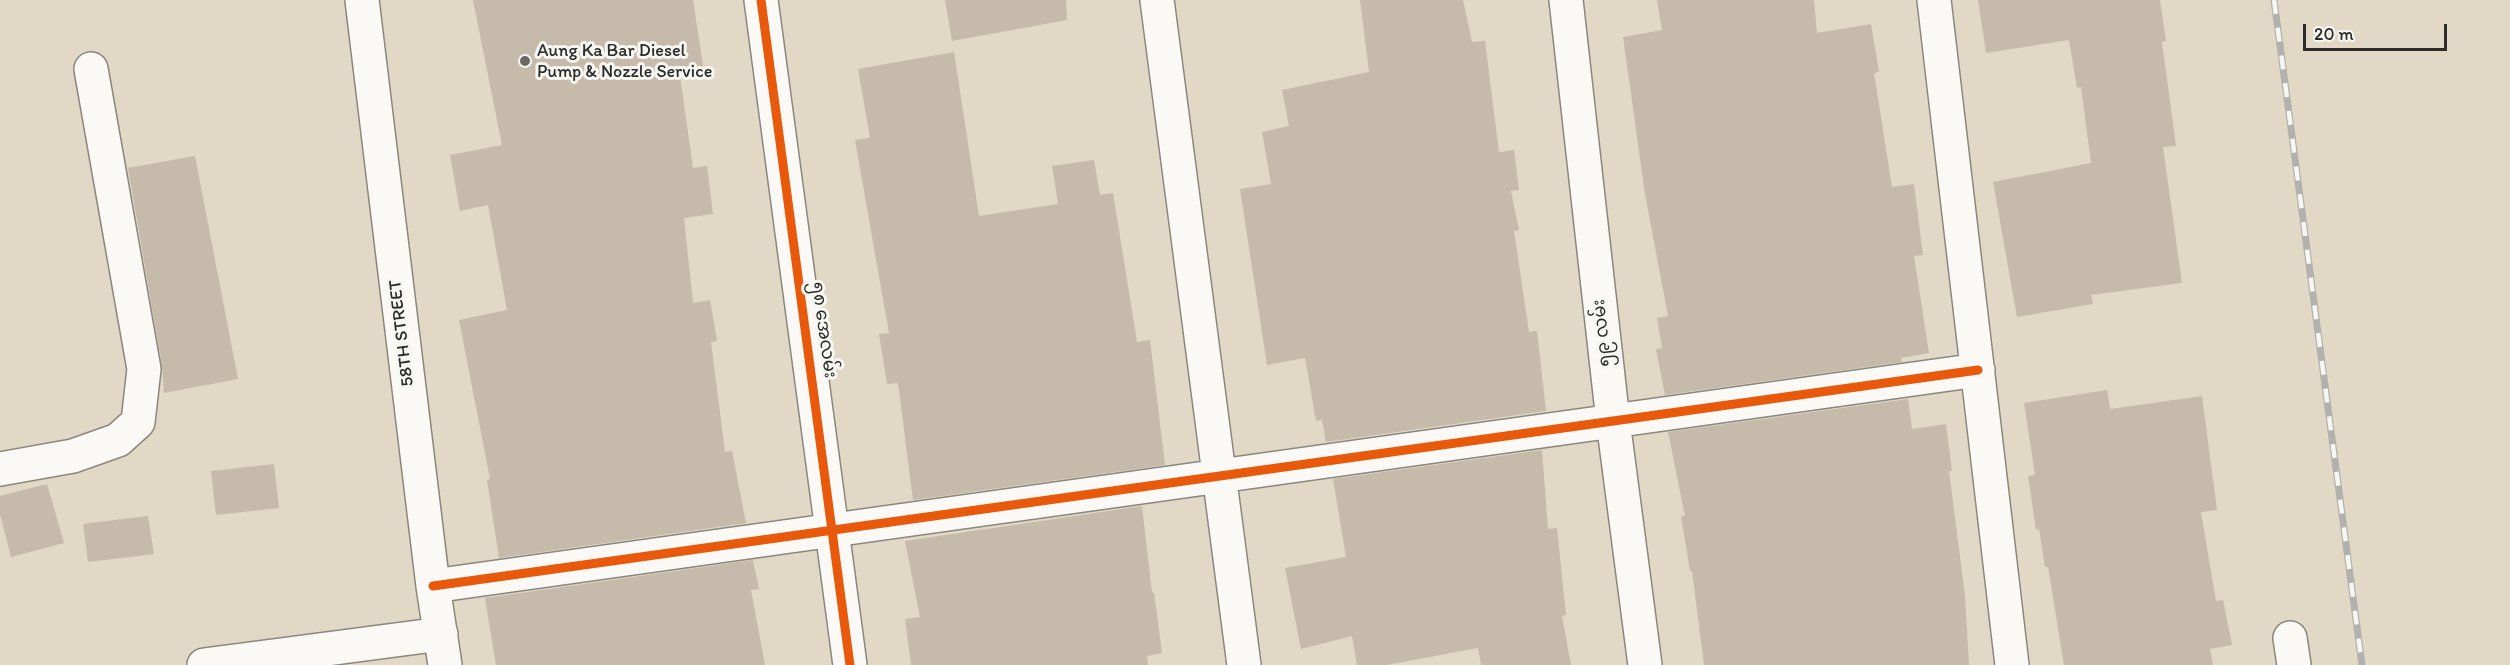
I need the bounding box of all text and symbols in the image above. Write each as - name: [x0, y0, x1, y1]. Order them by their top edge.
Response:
- scale bar: [2306, 12, 2450, 50]
- text: 20 m: [2314, 23, 2354, 45]
- place label: Aung Ka Bar Diesel Pump & Nozzle Service: [537, 40, 712, 82]
- marker: Aung Ka Bar Diesel Pump & Nozzle Service: [518, 54, 532, 68]
- street label: 58TH STREET: [385, 278, 419, 388]
- street label: ၅၈ အေလမ်း: [806, 280, 840, 380]
- street label: ၅၉ လမ်း: [1589, 298, 1617, 368]

